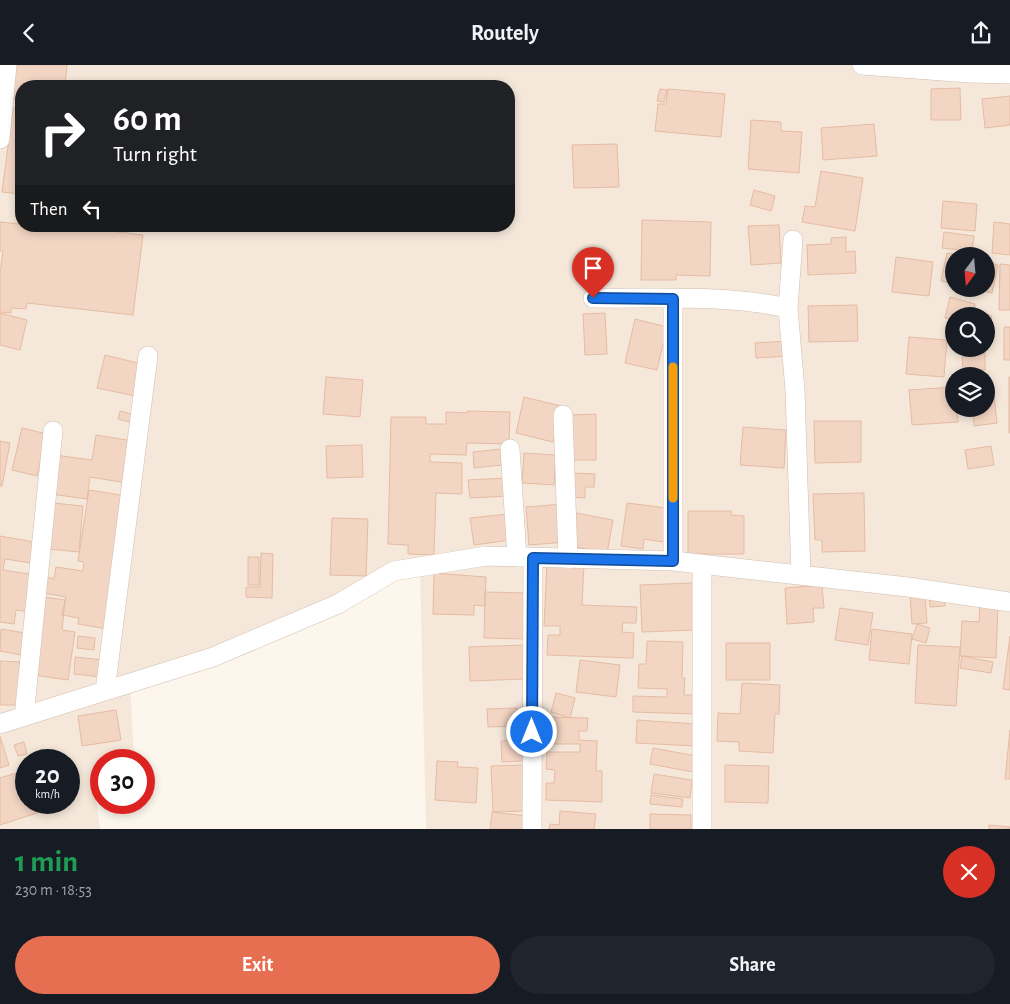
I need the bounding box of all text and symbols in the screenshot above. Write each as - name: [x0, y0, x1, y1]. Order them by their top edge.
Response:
- icon: back: [15, 19, 43, 47]
- icon: share: [967, 19, 995, 47]
- text: Routely: [471, 22, 539, 44]
- icon: right: [30, 100, 95, 165]
- text: 60 m: [113, 102, 182, 137]
- text: Turn right: [113, 143, 197, 165]
- icon: left: [78, 195, 106, 223]
- text: Then: [30, 200, 68, 219]
- pin: [572, 247, 614, 298]
- north arrow: [945, 247, 995, 297]
- map controls: [945, 247, 995, 417]
- icon: arrive: [579, 254, 607, 282]
- button: search: [945, 307, 995, 357]
- button: layers: [945, 367, 995, 417]
- position arrow: [505, 705, 557, 757]
- speed limit sign: 30: [90, 749, 155, 814]
- text: 20: [35, 763, 60, 788]
- text: km/h: [35, 788, 60, 800]
- button: close: [943, 846, 995, 898]
- text: 1 min: [15, 847, 78, 877]
- text: 230 m · 18:53: [15, 882, 92, 898]
- button: Exit: [15, 936, 500, 994]
- button: Share: [510, 936, 995, 994]

